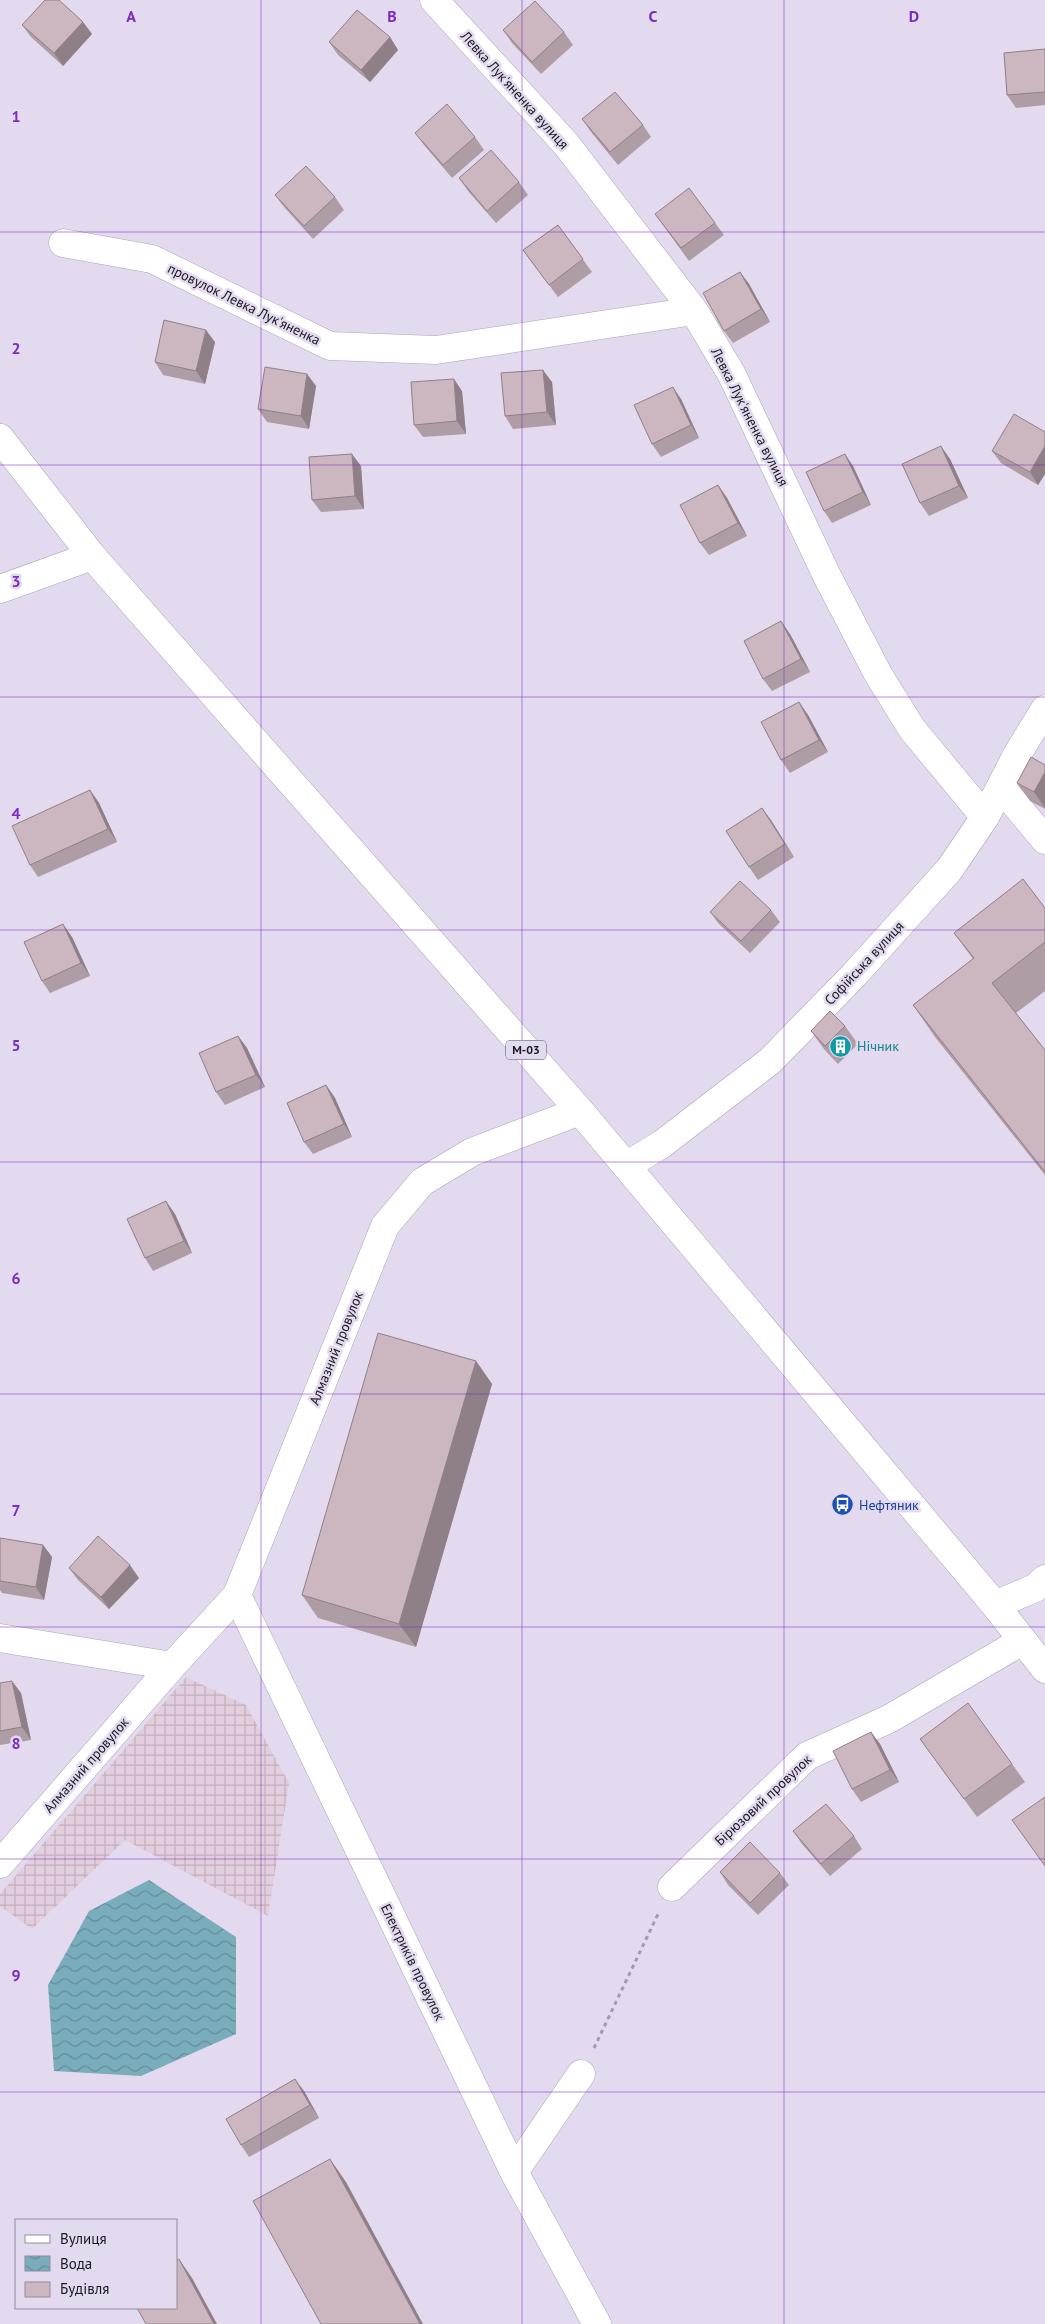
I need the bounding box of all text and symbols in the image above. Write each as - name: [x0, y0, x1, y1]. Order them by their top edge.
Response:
- text: A: [126, 6, 136, 26]
- text: B: [387, 6, 397, 26]
- text: C: [649, 6, 658, 26]
- text: D: [909, 6, 919, 26]
- street label: Левка Лук'яненка вулиця: [456, 26, 573, 153]
- text: 1: [11, 106, 21, 126]
- street label: провулок Левка Лук'яненка: [165, 259, 323, 349]
- text: 2: [11, 338, 21, 358]
- street label: Левка Лук'яненка вулиця: [707, 344, 793, 489]
- text: 3: [11, 571, 21, 591]
- text: 4: [11, 803, 21, 823]
- street label: Софійська вулиця: [820, 917, 908, 1009]
- building icon: Нічник: [829, 1034, 853, 1058]
- text: 5: [11, 1035, 21, 1055]
- place label: Нічник: [857, 1037, 899, 1055]
- road number: М-03: [506, 1040, 546, 1060]
- text: 6: [11, 1268, 21, 1288]
- street label: Алмазний провулок: [305, 1288, 367, 1407]
- bus stop icon: Нефтяник: [831, 1493, 855, 1517]
- place label: Нефтяник: [859, 1496, 919, 1514]
- text: 7: [11, 1500, 21, 1520]
- street label: Алмазний провулок: [40, 1713, 133, 1817]
- text: 8: [11, 1733, 21, 1753]
- street label: Бірюзовий провулок: [711, 1750, 815, 1850]
- street label: Електриків провулок: [377, 1901, 449, 2023]
- text: 9: [11, 1965, 21, 1985]
- legend: [15, 2219, 178, 2309]
- text: Вулиця: [60, 2229, 107, 2248]
- text: Вода: [60, 2254, 92, 2273]
- text: Будівля: [60, 2279, 109, 2298]

